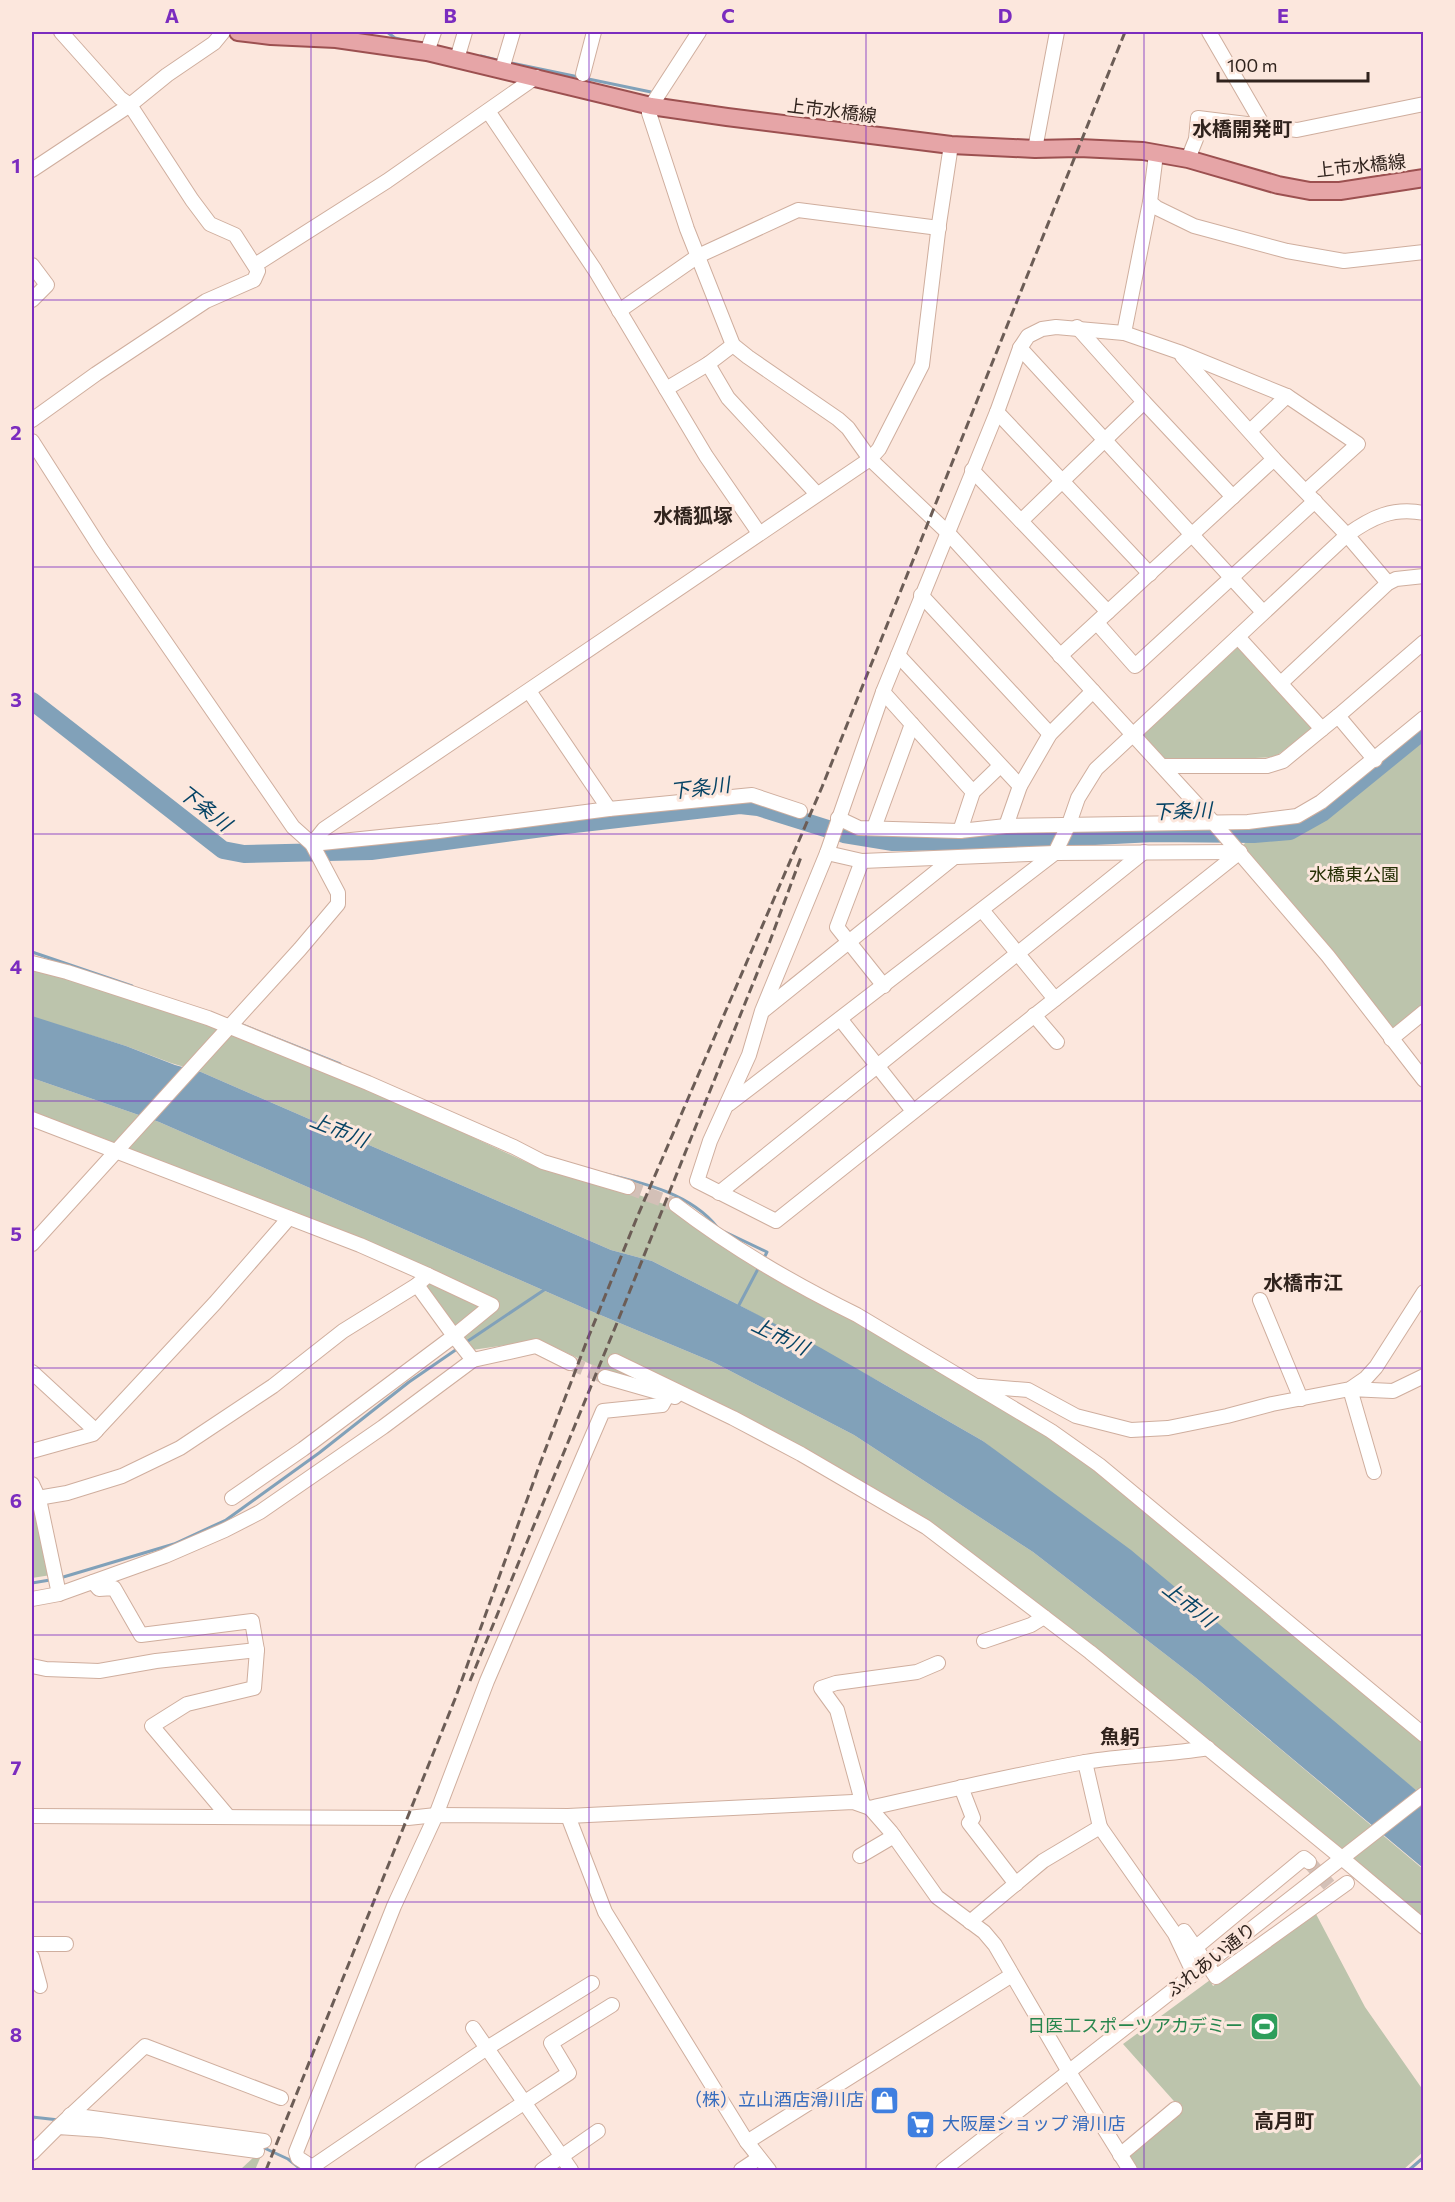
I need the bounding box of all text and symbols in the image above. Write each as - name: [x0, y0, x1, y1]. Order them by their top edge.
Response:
- text: A: [165, 3, 179, 27]
- text: B: [443, 3, 457, 27]
- text: C: [721, 3, 735, 27]
- text: D: [998, 3, 1012, 27]
- text: E: [1277, 3, 1289, 27]
- scale bar: [1218, 45, 1368, 83]
- text: 100 m: [1227, 54, 1277, 76]
- street label: 上市水橋線: [786, 94, 878, 126]
- district label: 水橋開発町: [1192, 116, 1292, 140]
- street label: 上市水橋線: [1315, 149, 1407, 181]
- text: 1: [11, 153, 21, 177]
- text: 2: [10, 420, 22, 444]
- district label: 水橋狐塚: [653, 503, 733, 527]
- text: 3: [10, 687, 22, 711]
- water label: 下条川: [669, 771, 733, 803]
- water label: 下条川: [175, 779, 238, 836]
- water label: 下条川: [1152, 797, 1214, 823]
- park label: 水橋東公園: [1309, 863, 1399, 885]
- text: 4: [10, 954, 22, 978]
- water label: 上市川: [307, 1107, 374, 1152]
- text: 5: [10, 1221, 22, 1245]
- district label: 水橋市江: [1263, 1270, 1343, 1294]
- water label: 上市川: [748, 1311, 814, 1360]
- text: 6: [10, 1488, 22, 1512]
- water label: 上市川: [1159, 1575, 1222, 1632]
- district label: 魚躬: [1100, 1724, 1140, 1748]
- text: 7: [11, 1755, 22, 1779]
- street label: ふれあい通り: [1161, 1917, 1260, 2001]
- sports icon: 日医工スポーツアカデミー: [1248, 2010, 1280, 2042]
- place label: 日医工スポーツアカデミー: [1027, 2014, 1243, 2036]
- text: 8: [10, 2022, 22, 2046]
- shop icon: （株）立山酒店滑川店: [869, 2084, 901, 2116]
- place label: （株）立山酒店滑川店: [684, 2088, 864, 2110]
- supermarket icon: 大阪屋ショップ 滑川店: [905, 2108, 937, 2140]
- district label: 高月町: [1254, 2108, 1314, 2132]
- place label: 大阪屋ショップ 滑川店: [942, 2112, 1125, 2134]

